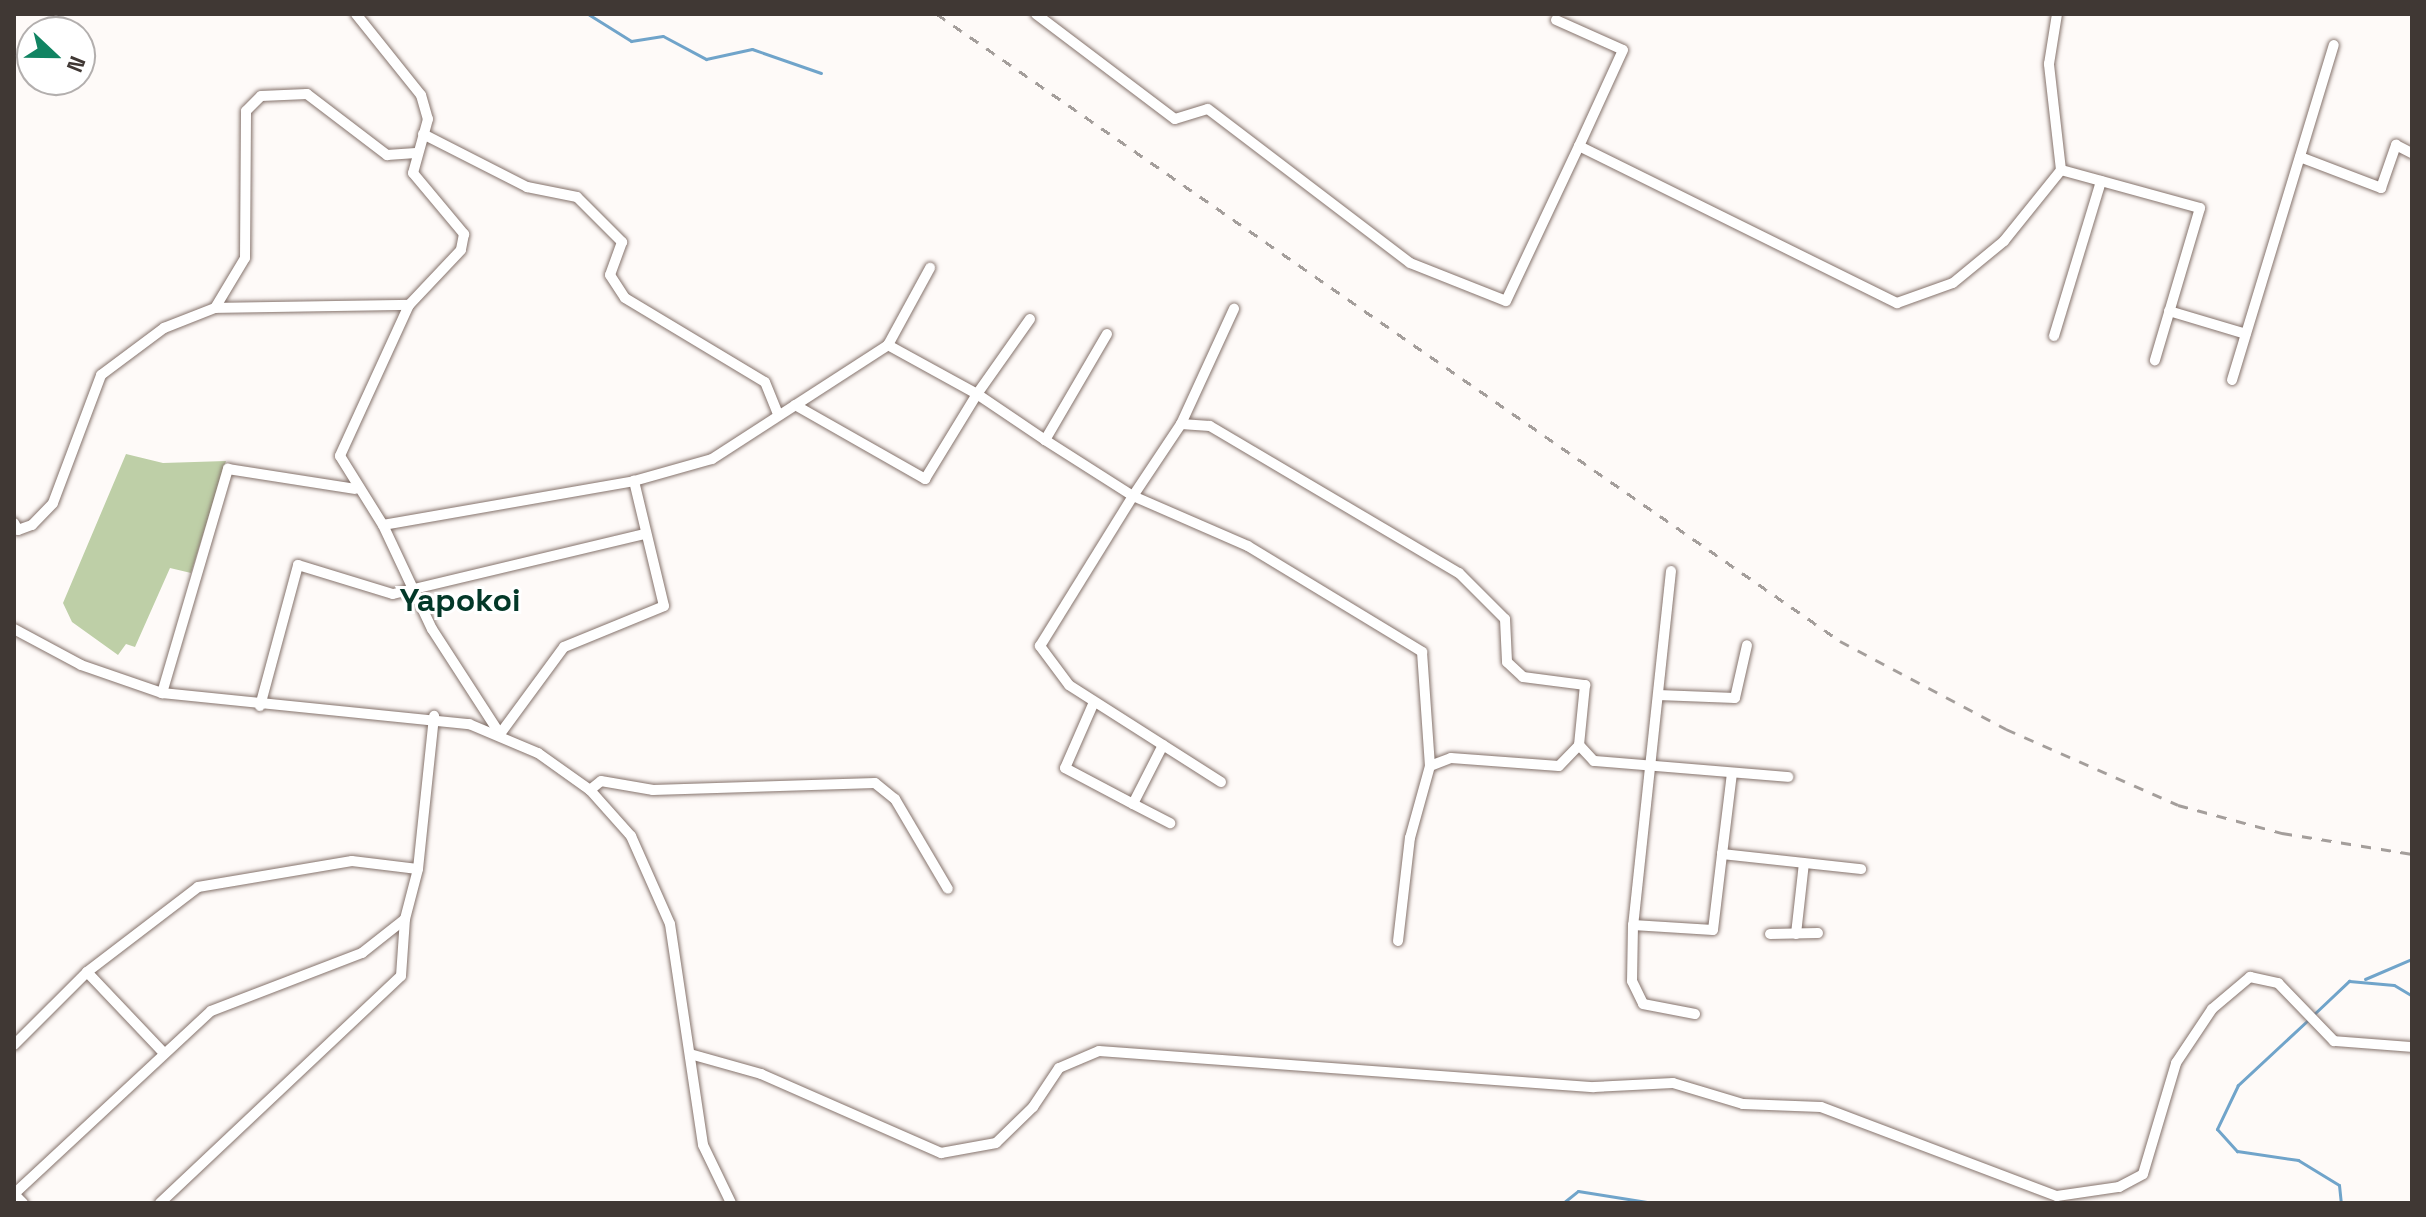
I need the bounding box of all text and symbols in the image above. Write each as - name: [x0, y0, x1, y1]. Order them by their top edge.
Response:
- north arrow: [16, 16, 96, 96]
- text: N: [61, 52, 92, 76]
- district label: Yapokoi: [400, 581, 520, 619]

